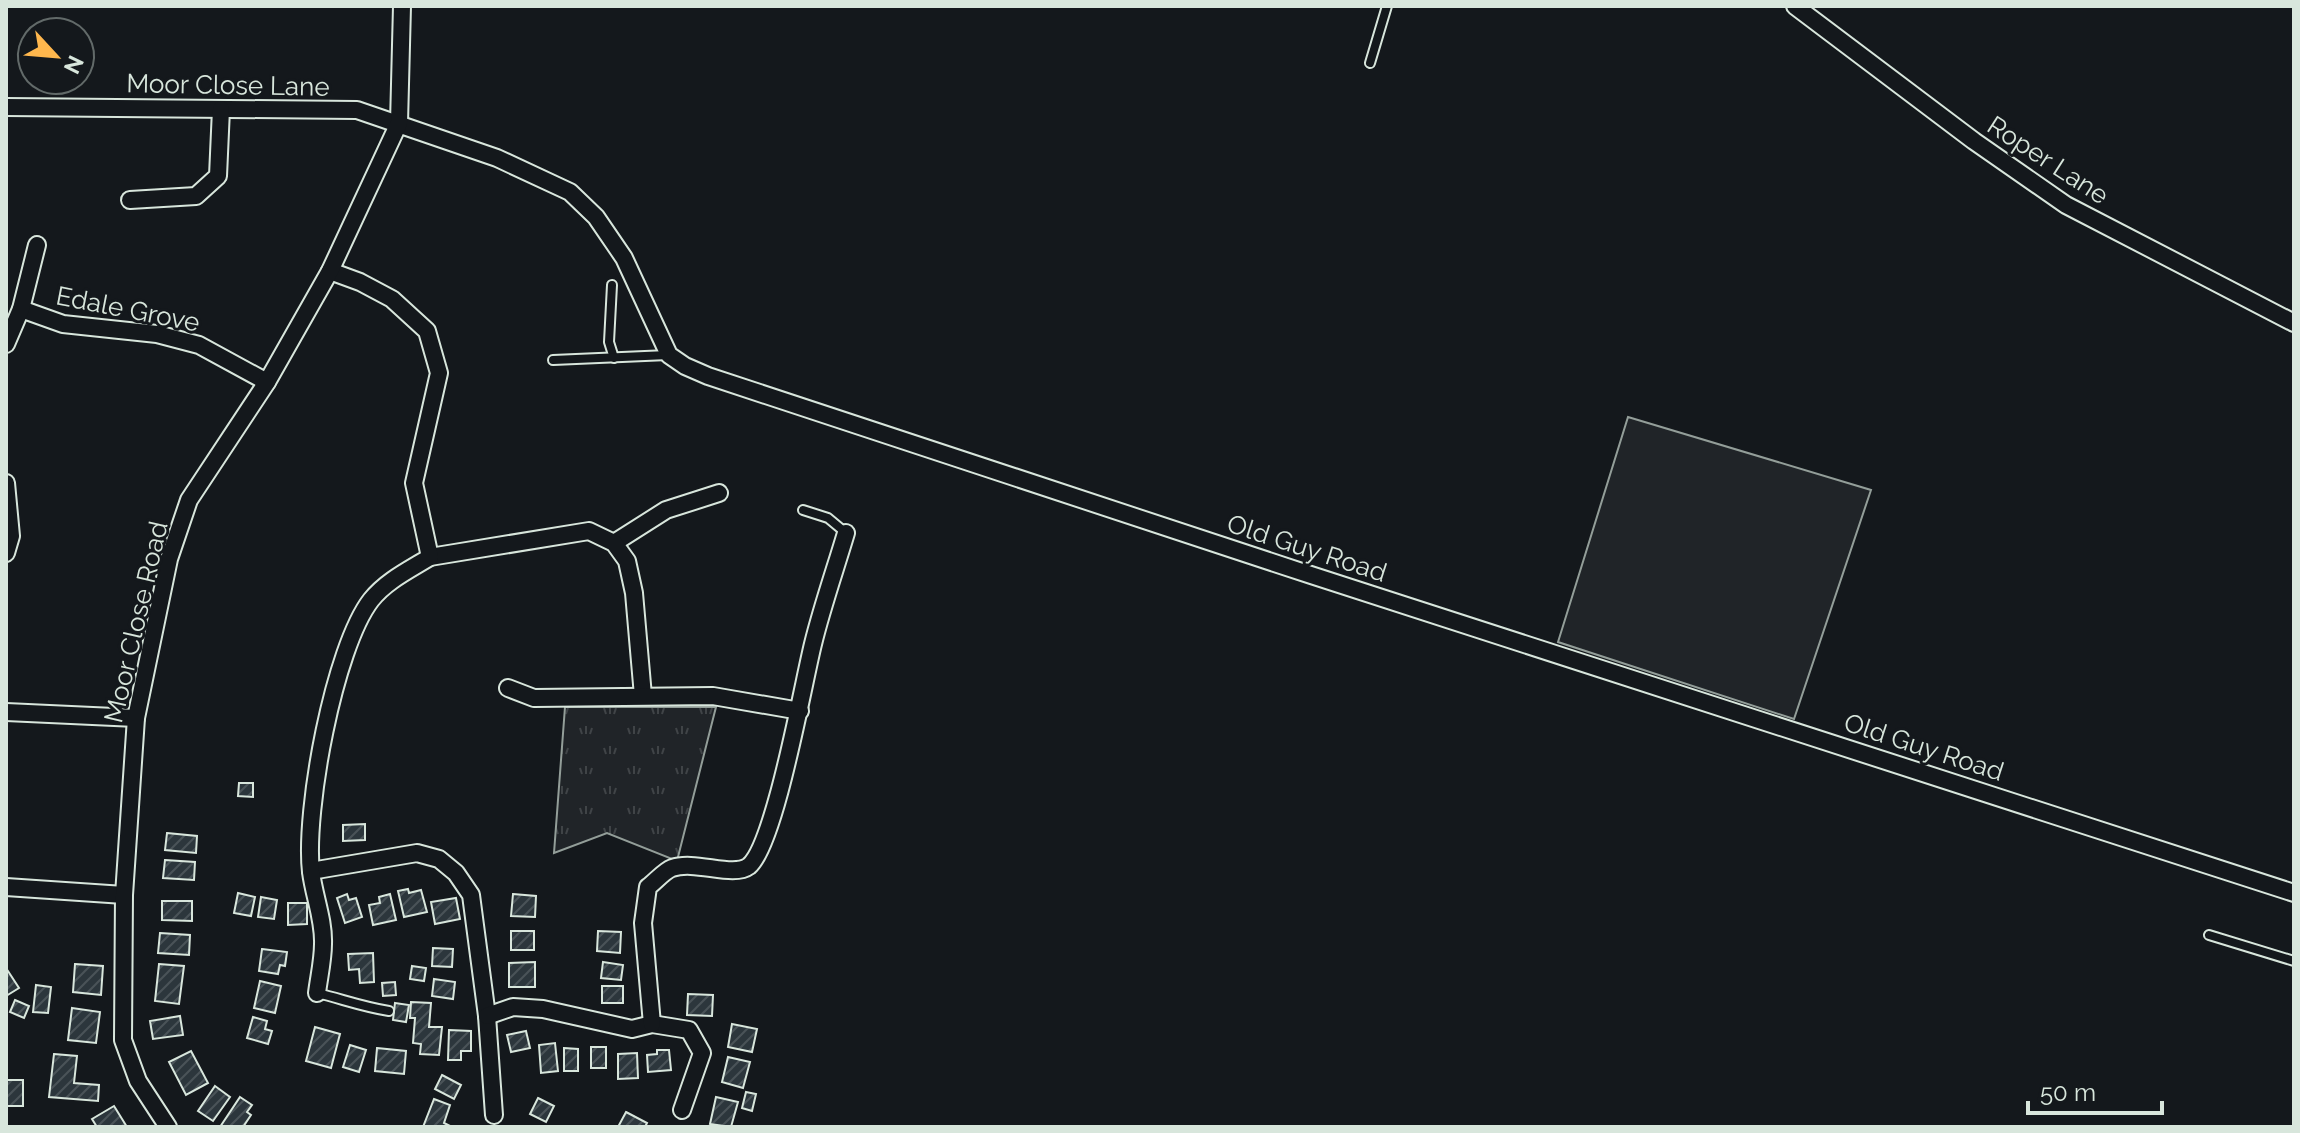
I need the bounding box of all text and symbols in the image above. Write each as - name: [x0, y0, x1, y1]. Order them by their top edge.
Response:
- north arrow: [16, 16, 96, 96]
- text: N: [59, 52, 89, 78]
- street label: Moor Close Lane: [126, 68, 330, 102]
- street label: Roper Lane: [1982, 110, 2114, 210]
- street label: Edale Grove: [54, 280, 202, 338]
- street label: Old Guy Road: [1224, 508, 1390, 588]
- street label: Moor Close Road: [98, 518, 174, 726]
- street label: Old Guy Road: [1841, 707, 2007, 787]
- scale bar: [2028, 1065, 2162, 1115]
- text: 50 m: [2040, 1078, 2096, 1107]

